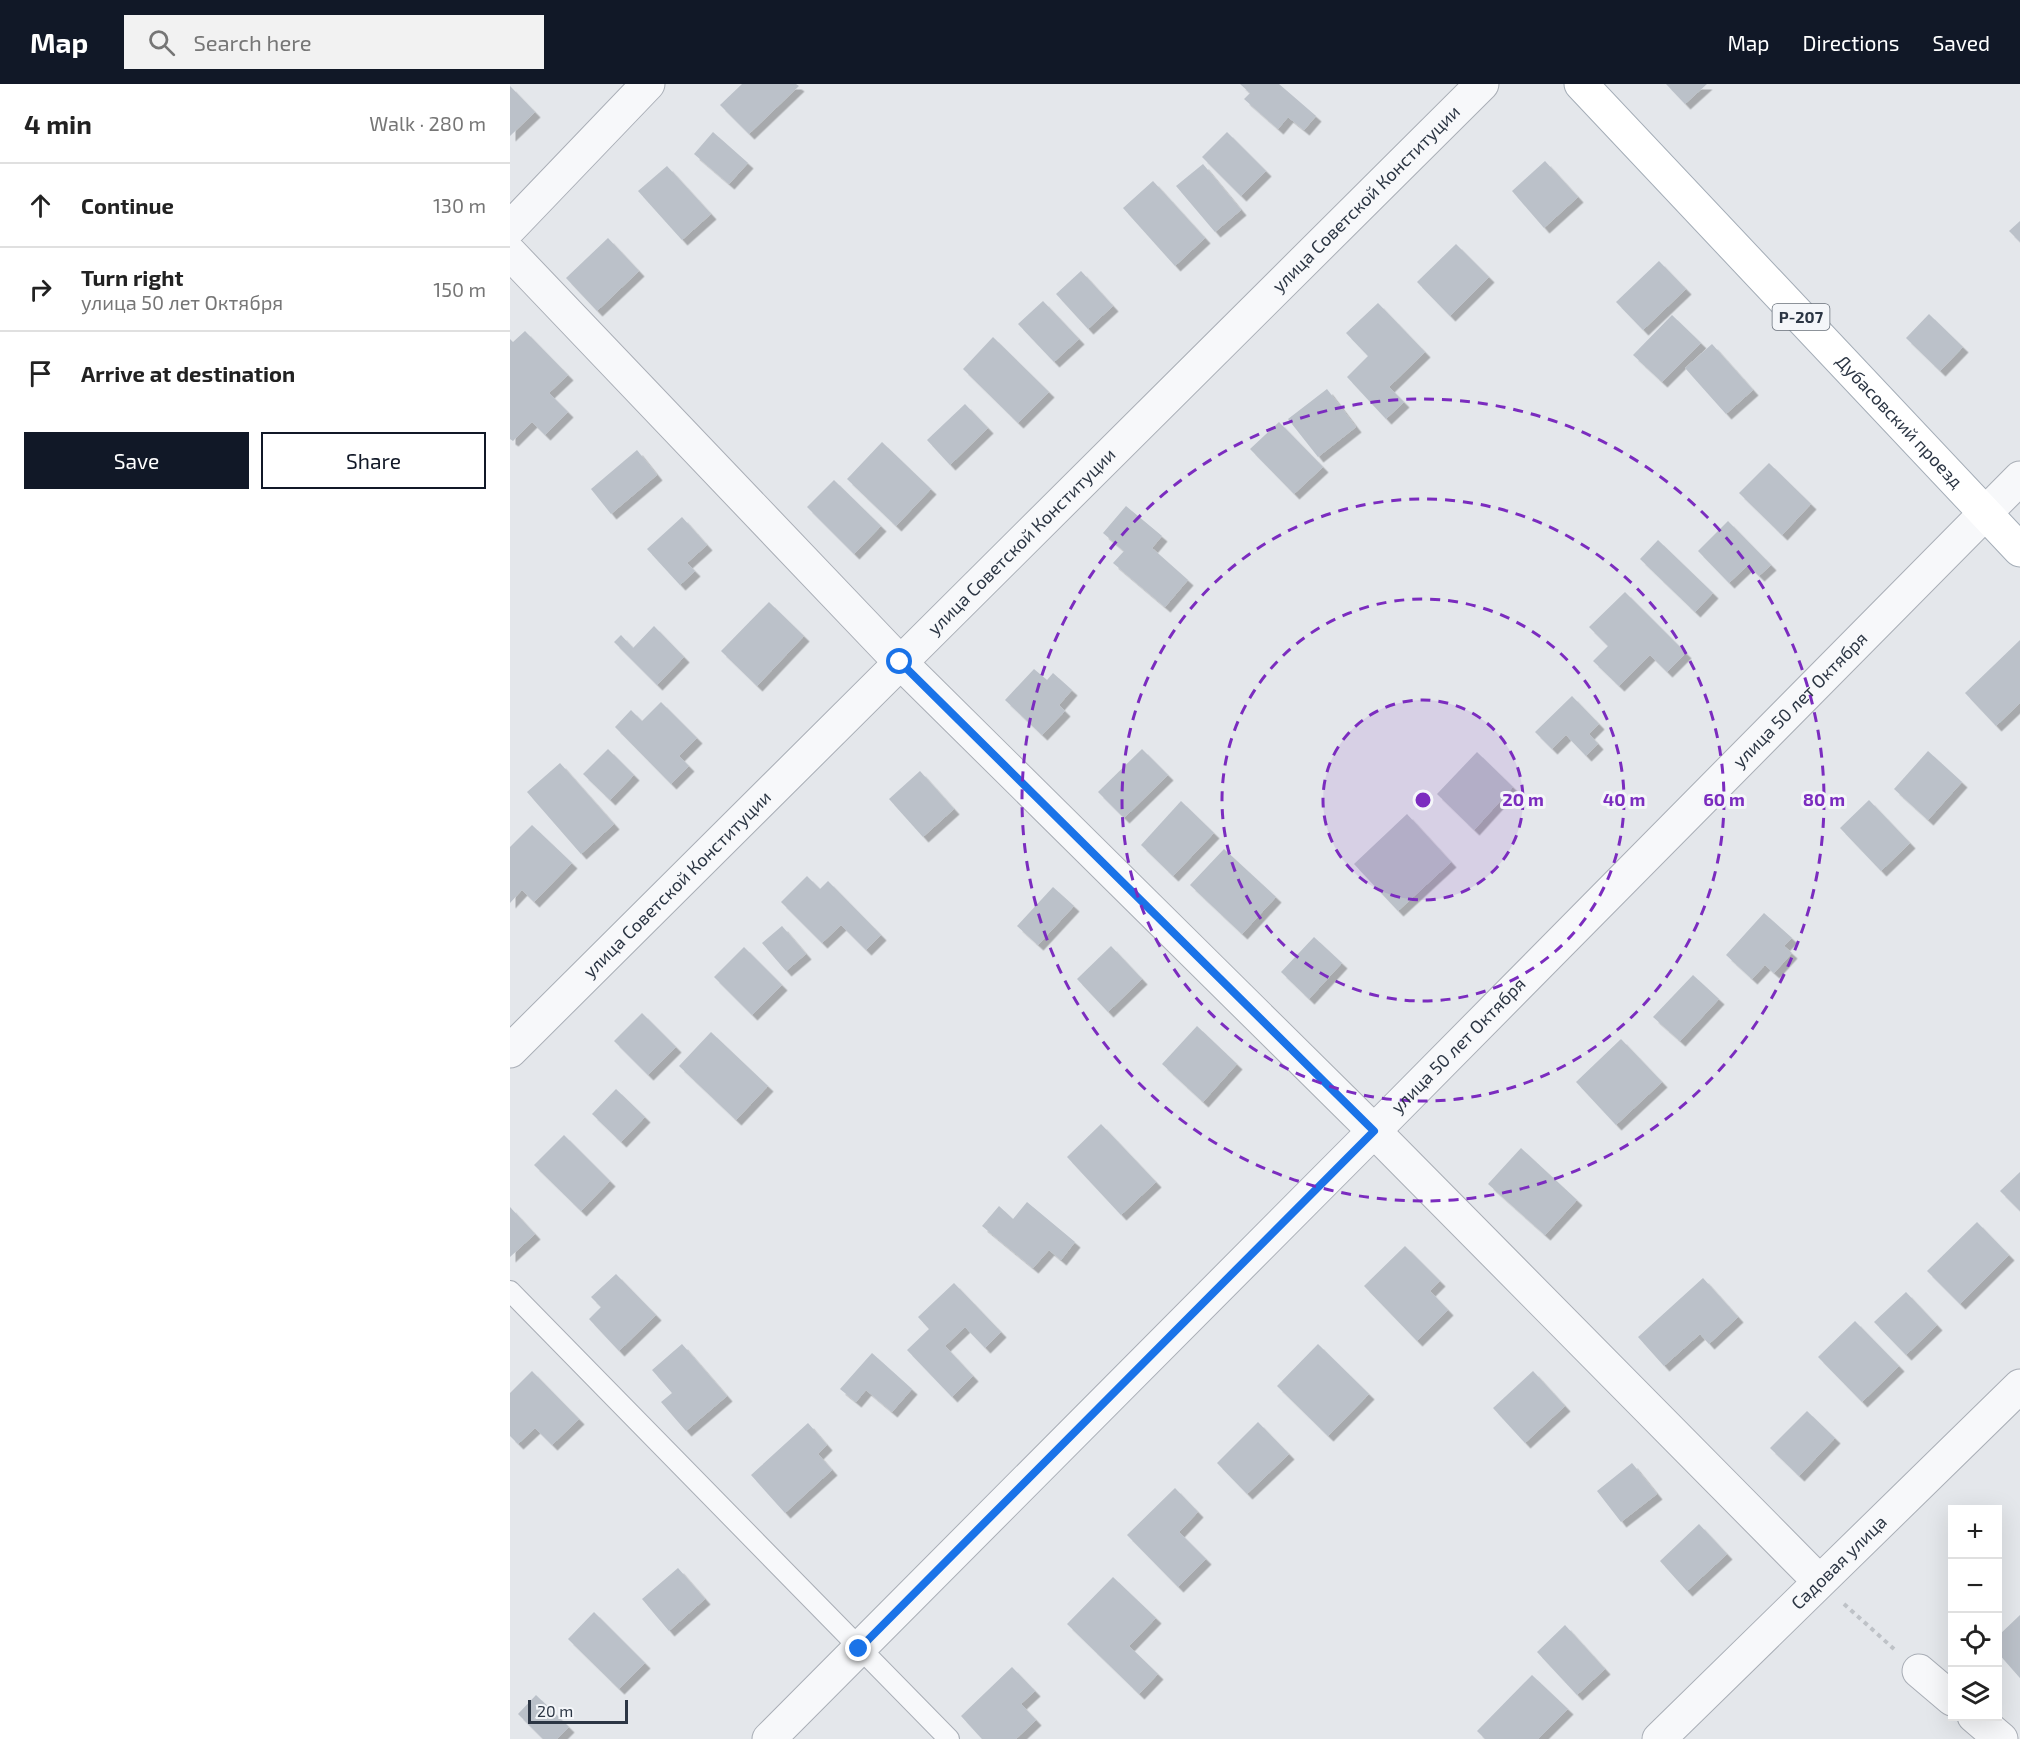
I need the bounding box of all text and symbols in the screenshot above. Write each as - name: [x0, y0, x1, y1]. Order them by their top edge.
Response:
- search box: [124, 15, 544, 69]
- text: Map: [30, 25, 88, 59]
- icon: search: [145, 26, 178, 59]
- text: Search here: [193, 29, 312, 55]
- text: Map: [1727, 30, 1770, 55]
- text: Directions: [1803, 30, 1899, 55]
- text: Saved: [1932, 30, 1990, 55]
- street label: улица Советской Конституции: [1267, 100, 1464, 296]
- text: 4 min: [24, 108, 92, 139]
- text: Walk · 280 m: [369, 111, 486, 135]
- icon: ahead: [24, 189, 57, 222]
- text: Continue: [81, 192, 174, 218]
- text: 130 m: [433, 193, 486, 217]
- text: Turn right: [81, 264, 183, 290]
- icon: right: [24, 273, 57, 306]
- text: 150 m: [433, 277, 486, 301]
- text: улица 50 лет Октября: [81, 290, 283, 314]
- road number: Р-207: [1772, 304, 1830, 330]
- street label: Дубасовский проезд: [1832, 350, 1968, 492]
- icon: arrive: [24, 357, 57, 390]
- text: Arrive at destination: [81, 360, 295, 386]
- button: Save: [24, 432, 249, 489]
- button: Share: [261, 432, 486, 489]
- street label: улица Советской Конституции: [923, 443, 1120, 639]
- street label: улица 50 лет Октября: [1728, 627, 1872, 772]
- route start: [886, 648, 912, 674]
- street label: улица Советской Конституции: [578, 786, 775, 982]
- text: 20 m: [1502, 788, 1544, 810]
- text: 40 m: [1603, 788, 1645, 810]
- text: 60 m: [1703, 788, 1745, 810]
- text: 80 m: [1803, 788, 1845, 810]
- centre of rings: [1413, 790, 1433, 810]
- street label: улица 50 лет Октября: [1386, 972, 1530, 1117]
- map controls: [1948, 1505, 2002, 1721]
- button: +: [1948, 1505, 2002, 1559]
- street label: Садовая улица: [1786, 1511, 1891, 1614]
- button: −: [1948, 1559, 2002, 1613]
- button: locate: [1948, 1613, 2002, 1667]
- route end: [845, 1635, 871, 1661]
- button: layers: [1948, 1667, 2002, 1721]
- scale bar: [528, 1697, 628, 1724]
- text: 20 m: [537, 1701, 573, 1720]

